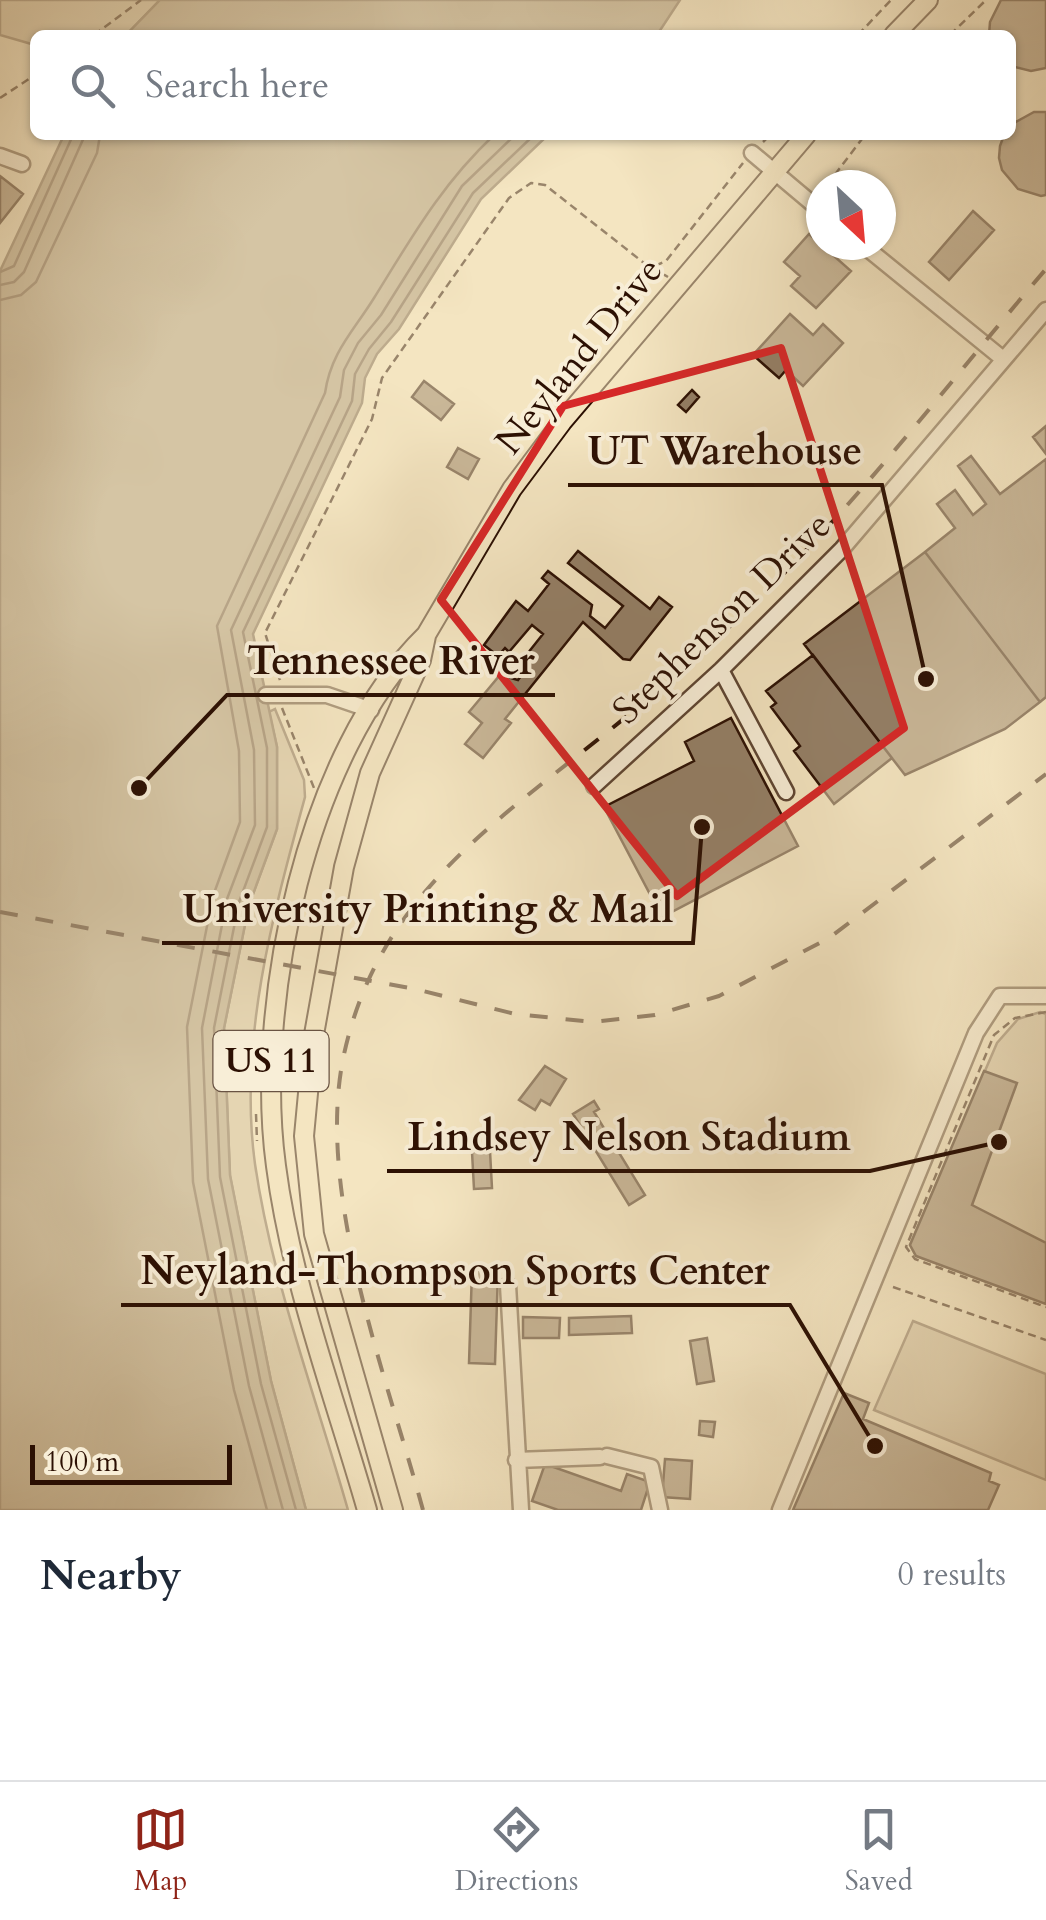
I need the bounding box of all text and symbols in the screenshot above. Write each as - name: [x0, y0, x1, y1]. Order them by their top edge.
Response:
- search box: [30, 30, 1016, 140]
- icon: search: [65, 58, 120, 113]
- text: Search here: [145, 59, 329, 111]
- north arrow: [806, 170, 896, 260]
- street label: Neyland Drive: [483, 246, 675, 466]
- callout: UT Warehouse: [568, 415, 882, 485]
- text: UT Warehouse: [588, 424, 862, 479]
- street label: Stephenson Drive: [601, 500, 843, 736]
- callout: Tennessee River: [227, 625, 555, 695]
- text: Tennessee River: [247, 634, 536, 689]
- callout: University Printing & Mail: [162, 873, 693, 943]
- text: University Printing & Mail: [183, 882, 673, 937]
- road number: US 11: [214, 1031, 328, 1091]
- callout: Lindsey Nelson Stadium: [387, 1101, 870, 1171]
- text: Lindsey Nelson Stadium: [407, 1110, 851, 1165]
- callout: Neyland-Thompson Sports Center: [121, 1235, 790, 1305]
- text: Neyland-Thompson Sports Center: [140, 1244, 770, 1299]
- scale bar: [30, 1440, 232, 1484]
- text: 100 m: [45, 1443, 119, 1481]
- text: Nearby: [40, 1547, 182, 1604]
- text: 0 results: [898, 1553, 1006, 1597]
- tab: Map: [133, 1802, 188, 1900]
- tab: Directions: [455, 1802, 578, 1900]
- tab: Saved: [845, 1802, 913, 1900]

